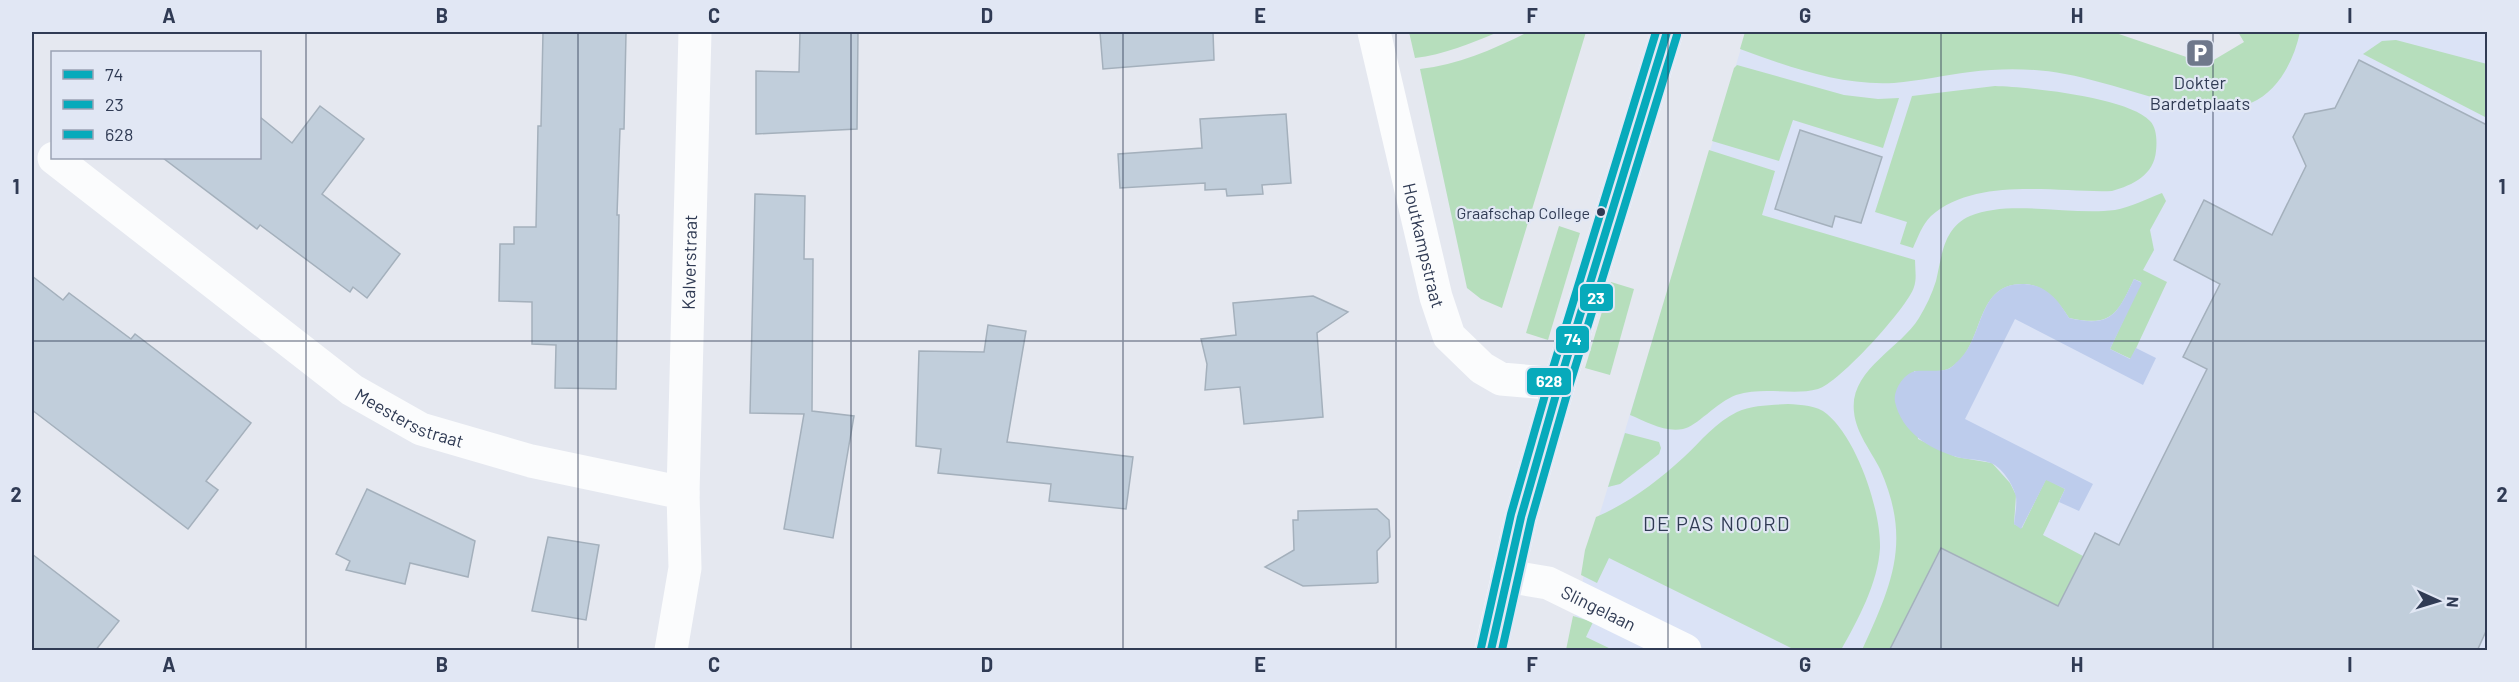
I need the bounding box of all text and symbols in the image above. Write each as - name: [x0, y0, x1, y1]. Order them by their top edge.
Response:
- text: A: [162, 3, 176, 27]
- text: B: [436, 3, 448, 27]
- text: C: [708, 3, 720, 27]
- text: D: [981, 3, 993, 27]
- text: E: [1254, 3, 1266, 27]
- text: F: [1526, 3, 1538, 27]
- text: G: [1799, 3, 1811, 27]
- text: H: [2071, 3, 2083, 27]
- text: I: [2347, 3, 2353, 27]
- parking icon: Dokter Bardetplaats: [2184, 37, 2216, 69]
- legend: [51, 51, 261, 159]
- text: 74: [105, 63, 123, 85]
- place label: Dokter Bardetplaats: [2150, 71, 2250, 114]
- text: 23: [105, 93, 124, 115]
- text: 628: [105, 123, 133, 145]
- text: 1: [12, 174, 20, 198]
- text: 1: [2498, 174, 2506, 198]
- street label: Houtkampstraat: [1399, 181, 1450, 310]
- place label: Graafschap College: [1456, 203, 1590, 222]
- marker: Graafschap College: [1595, 206, 1607, 218]
- street label: Kalverstraat: [677, 214, 701, 310]
- line badge: 23: [1579, 283, 1614, 312]
- text: 23: [1587, 288, 1605, 307]
- line badge: 74: [1555, 325, 1590, 354]
- text: 74: [1564, 329, 1582, 348]
- line badge: 628: [1526, 367, 1572, 396]
- text: 628: [1536, 371, 1562, 390]
- street label: Meestersstraat: [351, 383, 466, 452]
- text: 2: [10, 482, 22, 506]
- text: 2: [2496, 482, 2508, 506]
- district label: DE PAS NOORD: [1643, 511, 1791, 535]
- north arrow: [2408, 571, 2468, 631]
- street label: Slingelaan: [1558, 580, 1640, 635]
- text: N: [2444, 596, 2463, 608]
- text: A: [162, 652, 176, 676]
- text: B: [436, 652, 448, 676]
- text: C: [708, 652, 720, 676]
- text: D: [981, 652, 993, 676]
- text: E: [1254, 652, 1266, 676]
- text: F: [1526, 652, 1538, 676]
- text: G: [1799, 652, 1811, 676]
- text: H: [2071, 652, 2083, 676]
- text: I: [2347, 652, 2353, 676]

